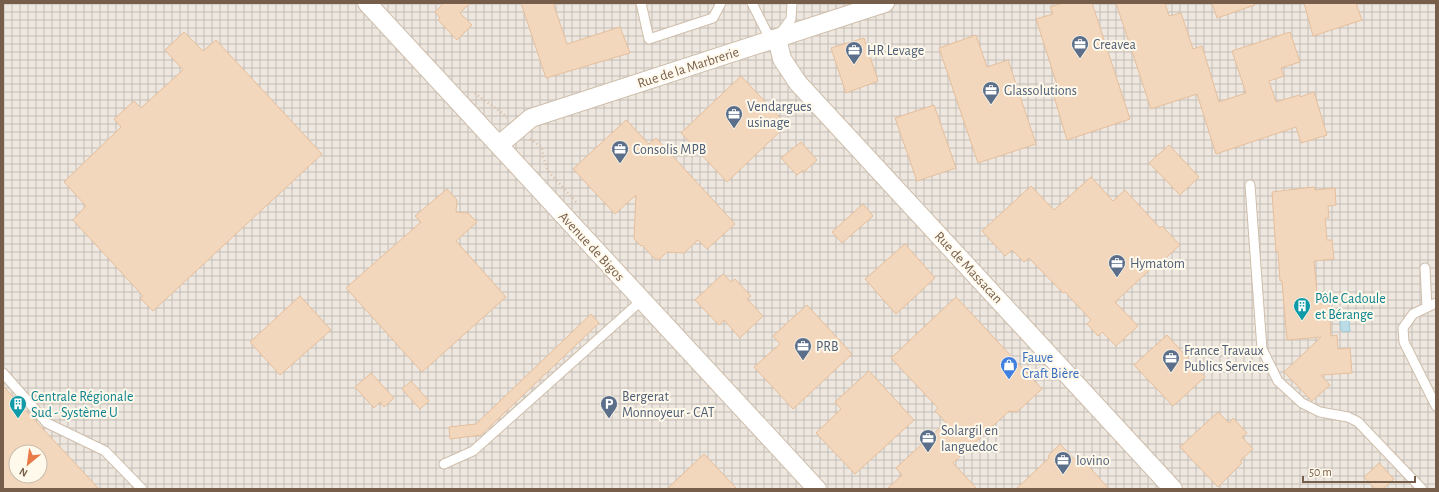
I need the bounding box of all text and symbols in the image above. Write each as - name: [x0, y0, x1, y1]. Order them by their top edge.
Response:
- office icon: Creavea: [1070, 34, 1090, 59]
- place label: Creavea: [1093, 38, 1136, 52]
- office icon: HR Levage: [844, 40, 864, 65]
- place label: HR Levage: [867, 44, 924, 58]
- street label: Rue de la Marbrerie: [636, 45, 741, 91]
- office icon: Glassolutions: [981, 80, 1001, 105]
- place label: Glassolutions: [1004, 84, 1077, 98]
- place label: Vendargues usinage: [747, 100, 812, 130]
- office icon: Vendargues usinage: [724, 104, 744, 129]
- office icon: Consolis MPB: [610, 139, 630, 164]
- place label: Consolis MPB: [633, 143, 706, 157]
- street label: Avenue de Bigos: [556, 209, 627, 284]
- street label: Rue de Massacan: [932, 229, 1005, 306]
- office icon: Hymatom: [1107, 253, 1127, 278]
- place label: Hymatom: [1130, 257, 1185, 271]
- place label: Pôle Cadoule et Bérange: [1315, 292, 1386, 322]
- building icon: Pôle Cadoule et Bérange: [1292, 296, 1312, 321]
- office icon: PRB: [793, 336, 813, 361]
- place label: PRB: [816, 340, 839, 354]
- place label: France Travaux Publics Services: [1184, 344, 1269, 374]
- office icon: France Travaux Publics Services: [1161, 348, 1181, 373]
- place label: Fauve Craft Bière: [1022, 351, 1079, 381]
- shop icon: Fauve Craft Bière: [999, 355, 1019, 380]
- place label: Centrale Régionale Sud - Système U: [31, 390, 133, 420]
- place label: Bergerat Monnoyeur - CAT: [622, 390, 715, 420]
- building icon: Centrale Régionale Sud - Système U: [8, 394, 28, 419]
- parking icon: Bergerat Monnoyeur - CAT: [599, 394, 619, 419]
- place label: Solargil en languedoc: [941, 424, 999, 454]
- office icon: Solargil en languedoc: [918, 428, 938, 453]
- north arrow: [8, 444, 48, 484]
- office icon: Iovino: [1053, 450, 1073, 475]
- place label: Iovino: [1076, 454, 1110, 468]
- scale bar: [1303, 458, 1415, 484]
- text: N: [17, 466, 29, 479]
- text: 50 m: [1309, 466, 1332, 478]

